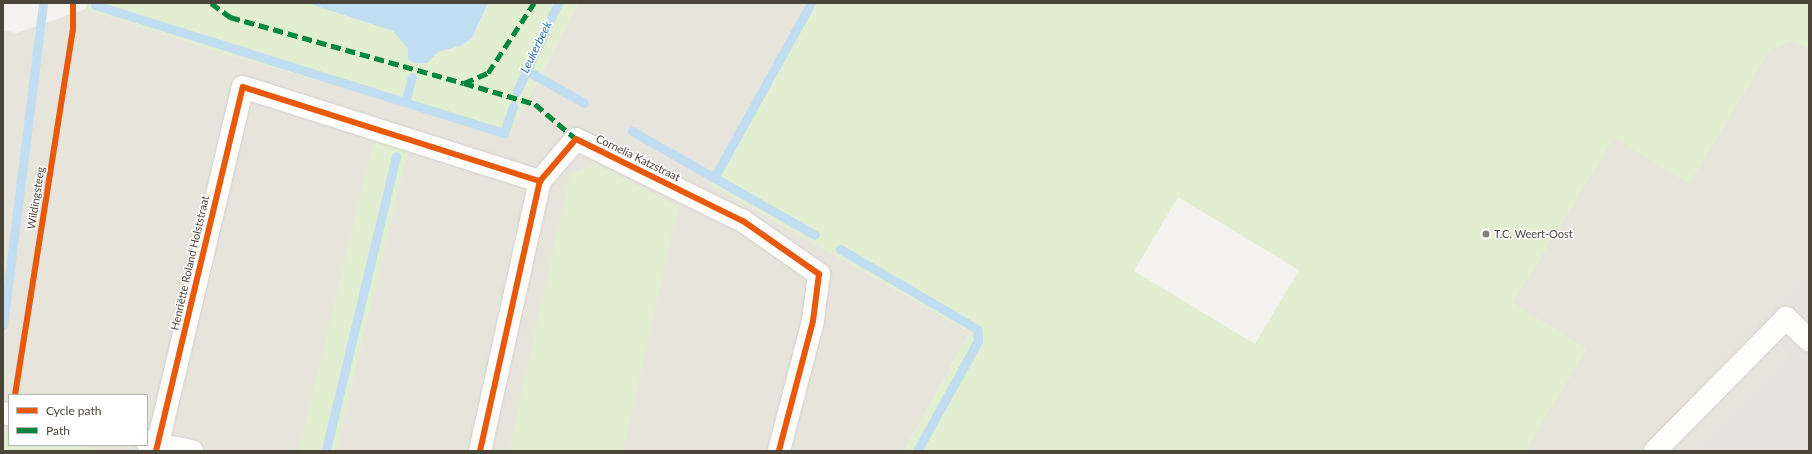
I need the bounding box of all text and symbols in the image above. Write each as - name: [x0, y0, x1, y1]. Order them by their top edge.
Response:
- water label: Leukerbeek: [517, 19, 555, 75]
- street label: Cornelia Katzstraat: [594, 132, 682, 184]
- street label: Wildingsteeg: [25, 166, 47, 230]
- street label: Henriëtte Roland Holststraat: [168, 194, 212, 332]
- place label: T.C. Weert-Oost: [1494, 227, 1573, 241]
- marker: T.C. Weert-Oost: [1481, 229, 1491, 239]
- legend: [8, 394, 148, 446]
- text: Cycle path: [46, 403, 101, 418]
- text: Path: [46, 423, 70, 438]

